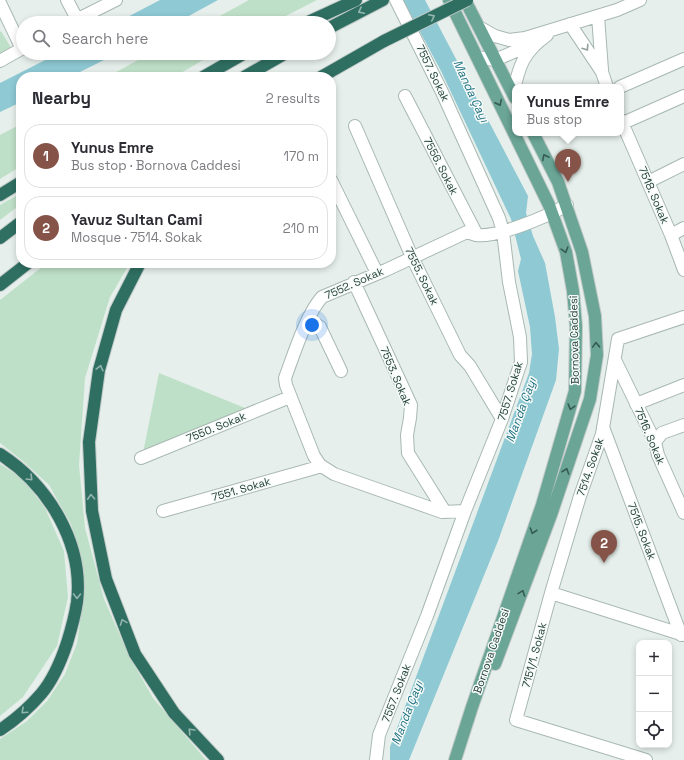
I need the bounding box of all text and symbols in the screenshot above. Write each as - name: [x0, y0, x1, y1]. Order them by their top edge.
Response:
- one-way arrow: [358, 6, 365, 14]
- one-way arrow: [428, 14, 435, 22]
- search box: [16, 16, 336, 60]
- icon: search: [30, 27, 52, 49]
- text: Search here: [62, 29, 148, 48]
- street label: 7557. Sokak: [413, 42, 453, 104]
- one-way arrow: [581, 44, 589, 51]
- water label: Manda Çayı: [450, 57, 493, 126]
- popup: [512, 84, 624, 136]
- text: Nearby: [32, 87, 91, 109]
- text: 2 results: [266, 90, 320, 107]
- text: Yunus Emre: [527, 92, 609, 111]
- one-way arrow: [495, 99, 502, 106]
- text: Bus stop: [527, 111, 582, 128]
- street label: 7556. Sokak: [420, 135, 462, 197]
- text: Yunus Emre: [71, 138, 154, 157]
- text: 1: [43, 148, 49, 165]
- text: 170 m: [283, 148, 319, 165]
- pin: 1: [555, 149, 581, 182]
- one-way arrow: [542, 153, 550, 161]
- text: Bus stop · Bornova Caddesi: [71, 157, 241, 174]
- street label: 7518. Sokak: [636, 164, 672, 226]
- text: Yavuz Sultan Cami: [71, 210, 202, 229]
- text: 2: [42, 220, 50, 237]
- text: 210 m: [283, 220, 319, 237]
- text: Mosque · 7514. Sokak: [71, 229, 202, 246]
- street label: 7555. Sokak: [402, 245, 442, 307]
- one-way arrow: [560, 247, 569, 254]
- street label: 7552. Sokak: [322, 264, 386, 302]
- street label: Bornova Caddesi: [566, 295, 582, 385]
- your location: [302, 315, 322, 335]
- one-way arrow: [592, 342, 601, 348]
- street label: 7553. Sokak: [377, 344, 415, 408]
- street label: 7557. Sokak: [494, 359, 526, 422]
- one-way arrow: [95, 364, 103, 371]
- water label: Manda Çayı: [502, 375, 540, 444]
- one-way arrow: [567, 403, 576, 410]
- street label: 7516. Sokak: [632, 405, 668, 467]
- street label: 7550. Sokak: [184, 409, 248, 445]
- street label: 7514. Sokak: [573, 436, 607, 498]
- one-way arrow: [561, 468, 569, 475]
- one-way arrow: [25, 474, 33, 481]
- street label: 7551. Sokak: [210, 474, 272, 504]
- one-way arrow: [87, 494, 95, 500]
- street label: 7515. Sokak: [625, 500, 659, 562]
- one-way arrow: [530, 528, 538, 535]
- pin: 2: [591, 530, 617, 563]
- one-way arrow: [517, 590, 525, 597]
- one-way arrow: [73, 593, 81, 599]
- street label: Bornova Caddesi: [470, 606, 512, 695]
- one-way arrow: [119, 619, 127, 626]
- street label: 7151/1. Sokak: [519, 621, 549, 689]
- map controls: [636, 640, 672, 748]
- button: +: [636, 640, 672, 676]
- street label: 7557. Sokak: [378, 662, 414, 724]
- button: −: [636, 676, 672, 712]
- water label: Manda Çayı: [388, 678, 427, 747]
- one-way arrow: [21, 706, 29, 713]
- button: locate: [636, 712, 672, 748]
- one-way arrow: [189, 729, 196, 736]

